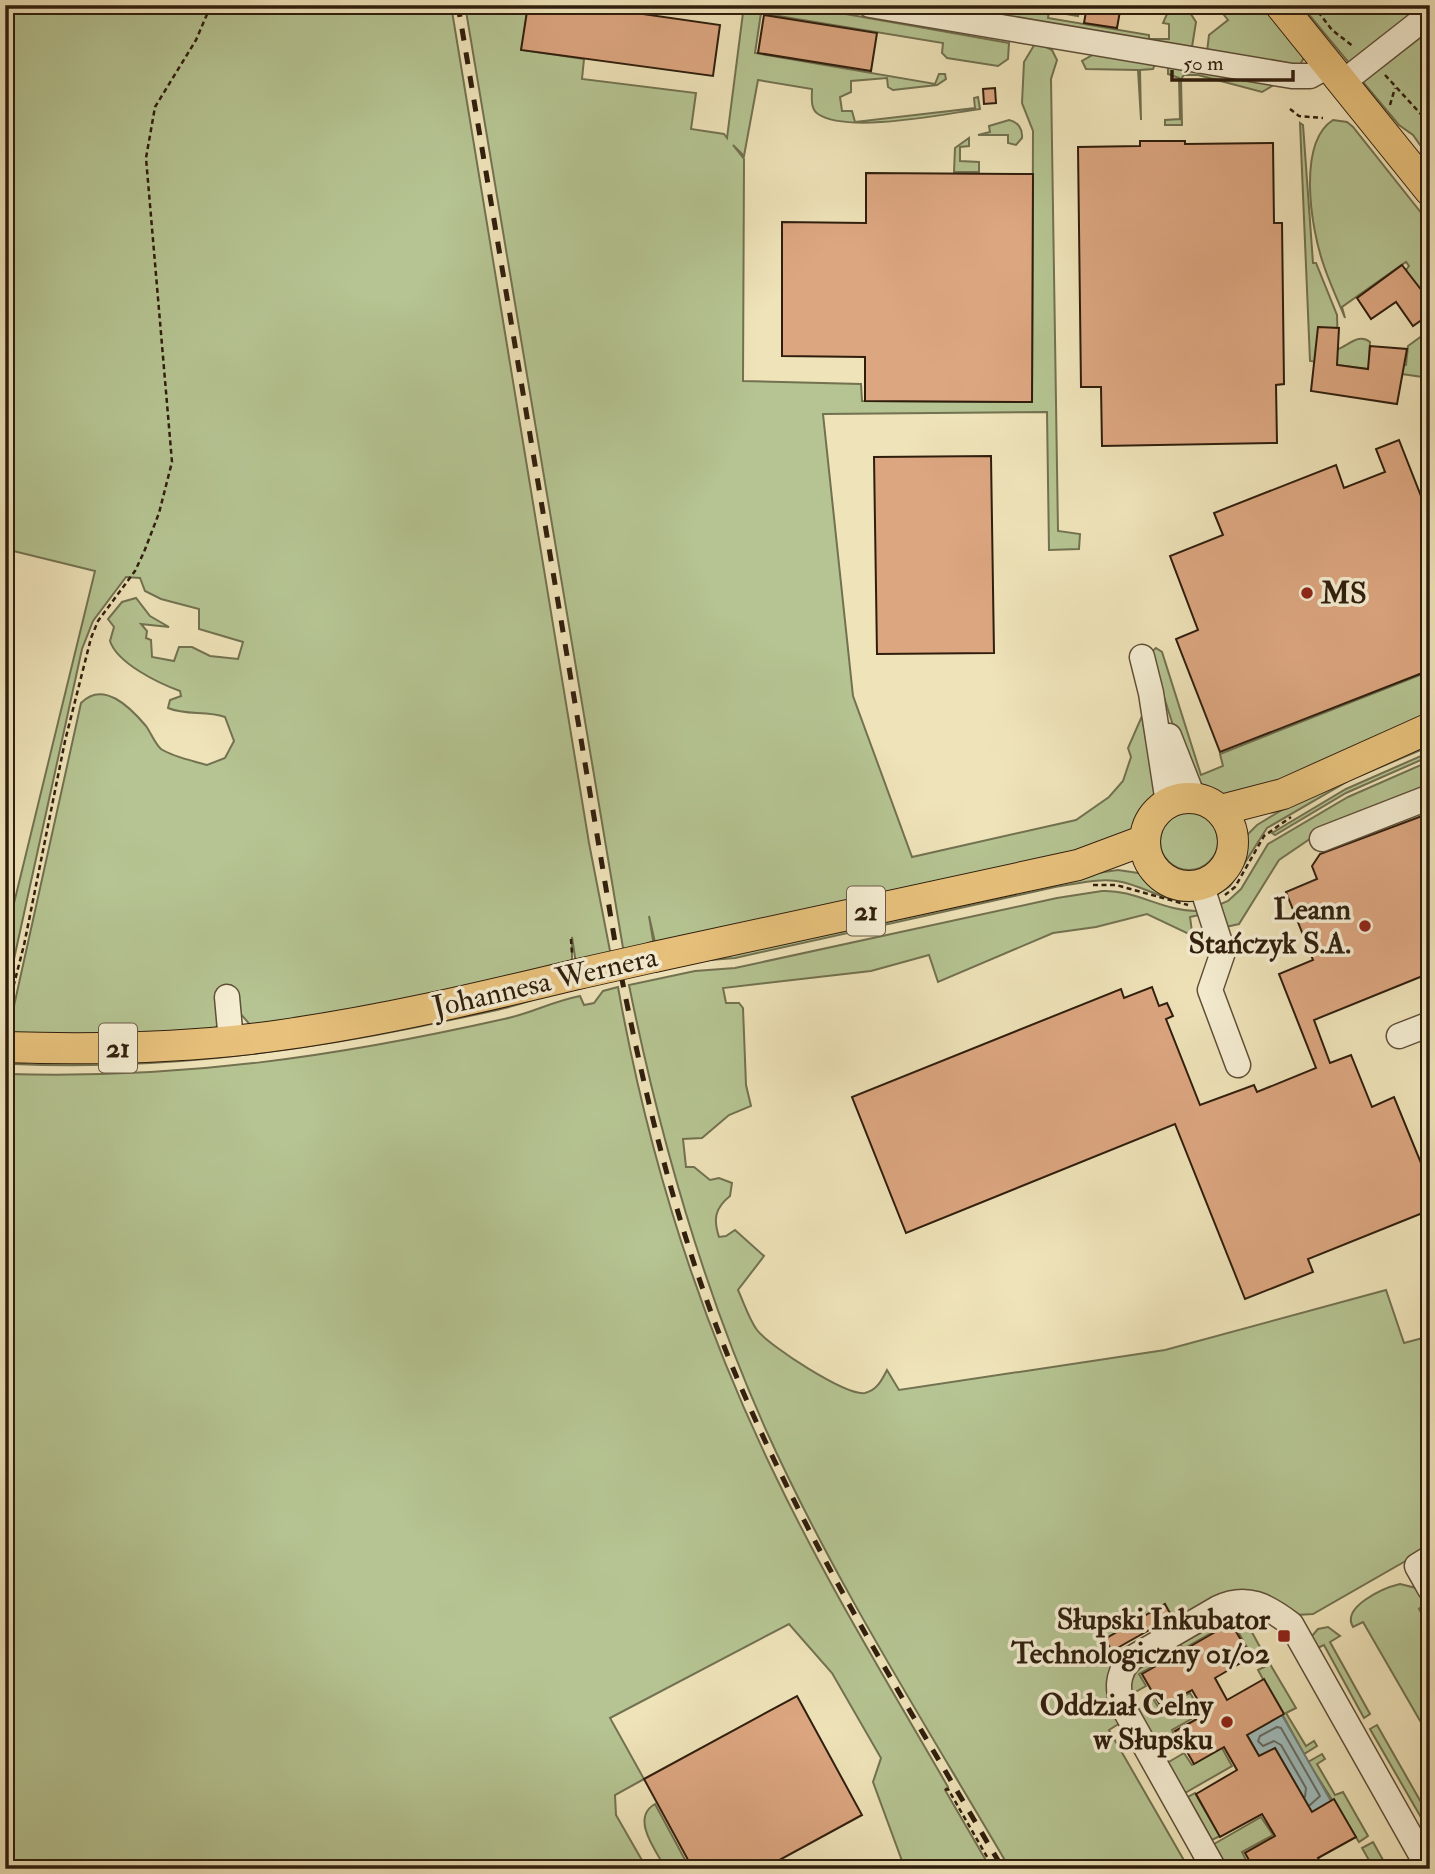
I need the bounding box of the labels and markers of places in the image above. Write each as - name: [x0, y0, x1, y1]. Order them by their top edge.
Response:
- place label: MS: [1320, 575, 1367, 612]
- marker: MS: [1299, 585, 1315, 601]
- place label: Leann Stańczyk S.A.: [1188, 891, 1352, 962]
- marker: Leann Stańczyk S.A.: [1357, 918, 1373, 934]
- place label: Słupski Inkubator Technologiczny 01/02: [1010, 1601, 1271, 1672]
- marker: Słupski Inkubator Technologiczny 01/02: [1276, 1628, 1292, 1644]
- place label: Oddział Celny w Słupsku: [1040, 1687, 1215, 1758]
- marker: Oddział Celny w Słupsku: [1219, 1714, 1235, 1730]

